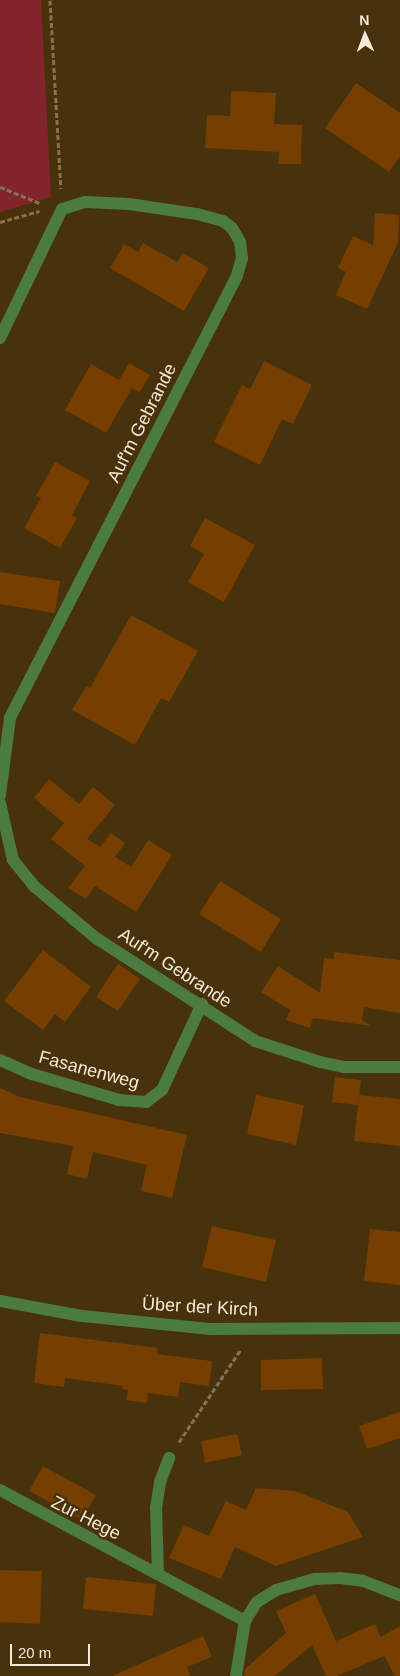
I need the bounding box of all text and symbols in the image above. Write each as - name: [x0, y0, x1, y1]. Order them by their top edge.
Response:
- north arrow: [340, 10, 390, 60]
- text: N: [359, 12, 370, 28]
- street label: Auf'm Gebrande: [103, 360, 181, 486]
- street label: Auf'm Gebrande: [114, 923, 236, 1013]
- street label: Fasanenweg: [36, 1046, 142, 1094]
- street label: Über der Kirch: [141, 1293, 259, 1321]
- street label: Zur Hege: [48, 1491, 124, 1545]
- scale bar: [12, 1634, 92, 1666]
- text: 20 m: [18, 1644, 51, 1661]

